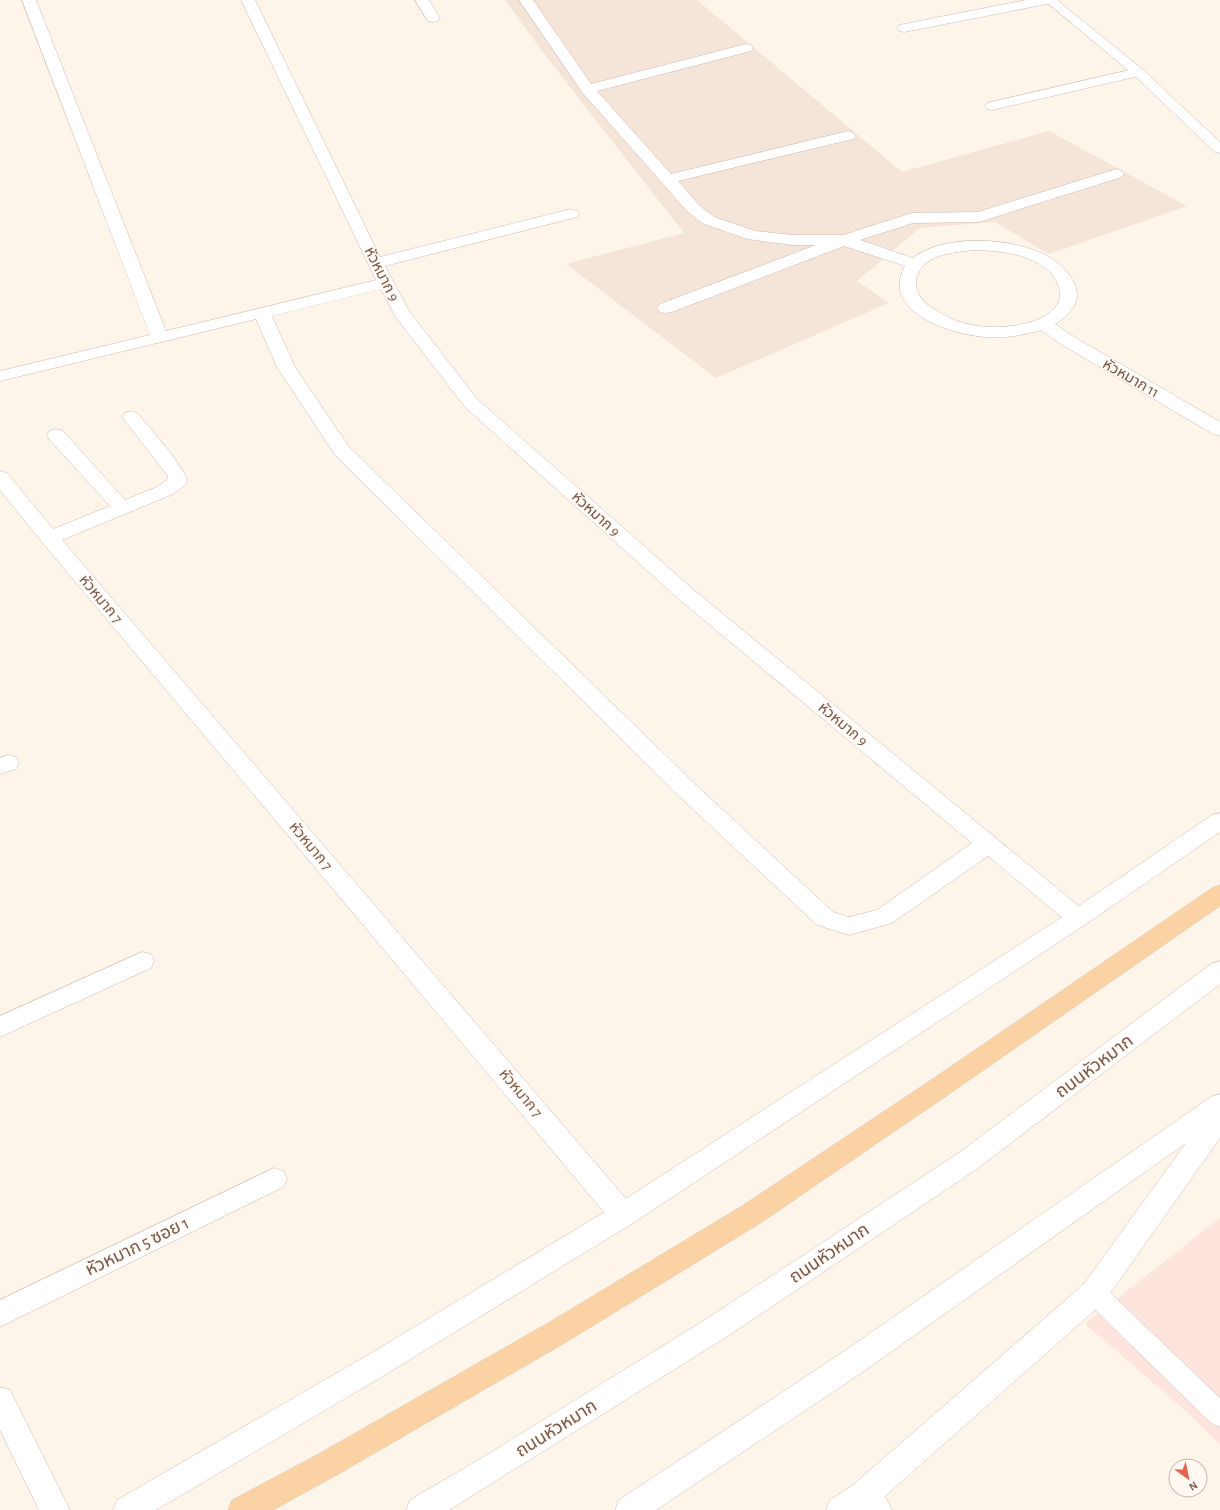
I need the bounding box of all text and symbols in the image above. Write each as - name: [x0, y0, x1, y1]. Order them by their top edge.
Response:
- street label: หัวหมาก 9: [362, 244, 402, 304]
- street label: หัวหมาก 11: [1100, 356, 1162, 400]
- street label: หัวหมาก 9: [569, 488, 623, 540]
- street label: หัวหมาก 7: [76, 572, 126, 626]
- street label: หัวหมาก 9: [815, 699, 871, 749]
- street label: หัวหมาก 7: [286, 819, 336, 873]
- street label: ถนนหัวหมาก: [1052, 1031, 1137, 1102]
- street label: หัวหมาก 7: [496, 1066, 546, 1120]
- street label: หัวหมาก 5 ซอย 1: [82, 1213, 192, 1280]
- street label: ถนนหัวหมาก: [786, 1220, 873, 1287]
- street label: ถนนหัวหมาก: [512, 1396, 600, 1461]
- north arrow: [1168, 1458, 1208, 1498]
- text: N: [1187, 1479, 1199, 1493]

